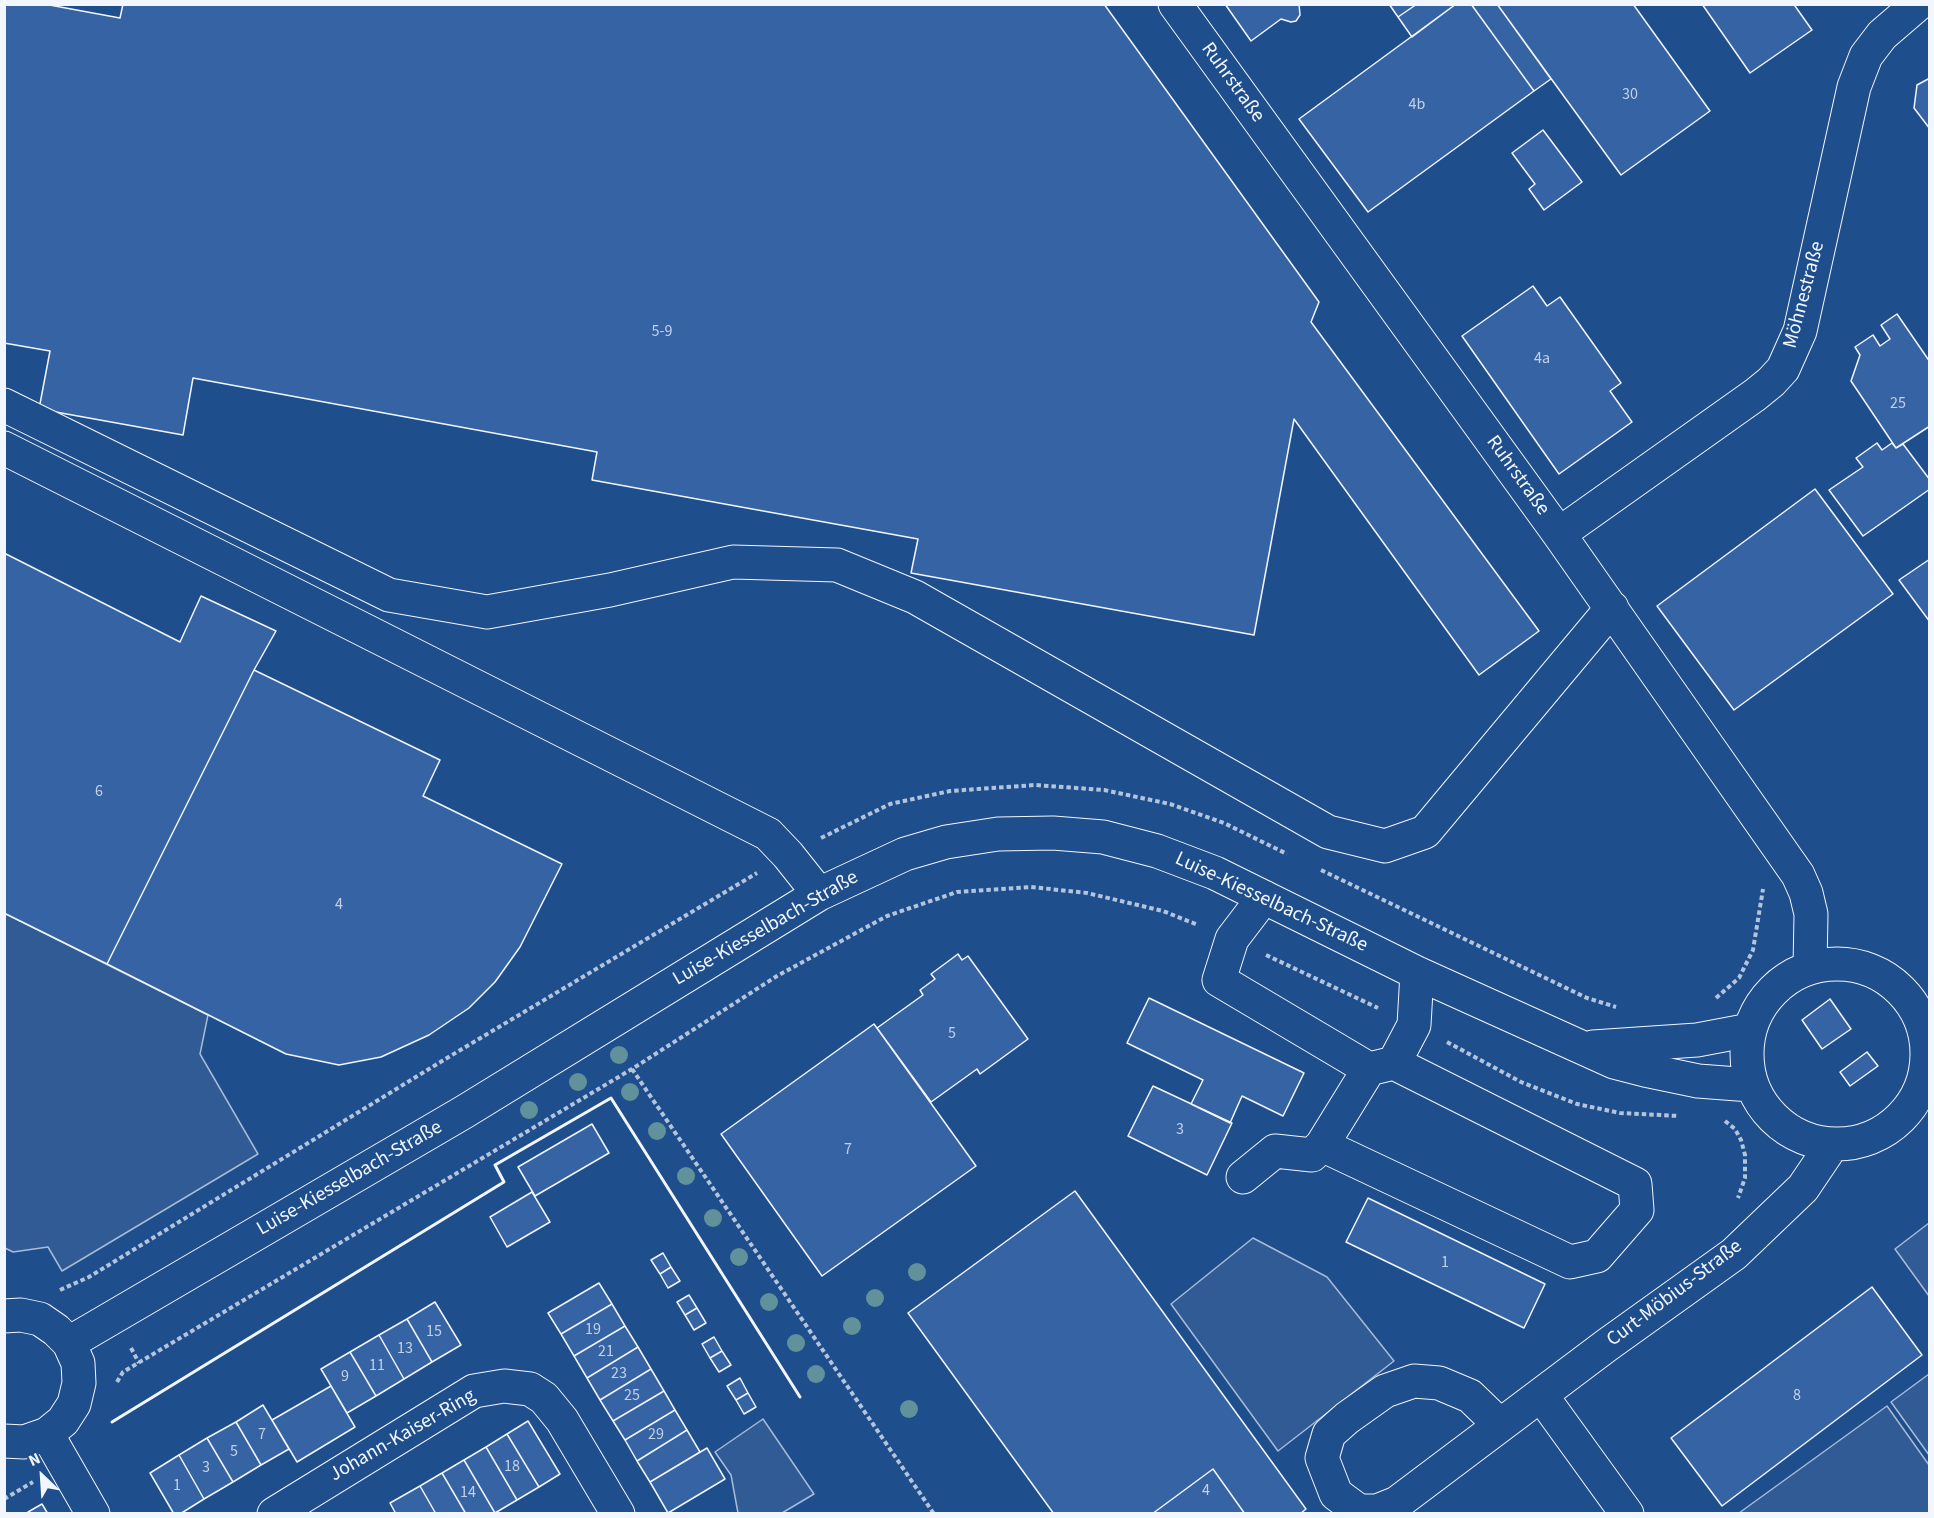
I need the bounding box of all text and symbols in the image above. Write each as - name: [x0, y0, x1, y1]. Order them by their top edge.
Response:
- street label: Ruhrstraße: [1195, 38, 1269, 128]
- house number: 30: [1622, 85, 1638, 105]
- house number: 4b: [1409, 95, 1425, 115]
- street label: Möhnestraße: [1779, 239, 1831, 351]
- house number: 5-9: [652, 322, 672, 342]
- house number: 4a: [1534, 349, 1550, 369]
- house number: 25: [1890, 394, 1906, 414]
- street label: Ruhrstraße: [1480, 431, 1554, 521]
- house number: 6: [95, 782, 103, 802]
- street label: Luise-Kiesselbach-Straße: [1171, 848, 1371, 958]
- street label: Luise-Kiesselbach-Straße: [669, 866, 863, 992]
- house number: 4: [335, 895, 343, 915]
- house number: 5: [948, 1024, 956, 1044]
- street label: Luise-Kiesselbach-Straße: [253, 1116, 447, 1242]
- house number: 3: [1176, 1120, 1184, 1140]
- house number: 7: [844, 1140, 852, 1160]
- street label: Curt-Möbius-Straße: [1603, 1235, 1747, 1353]
- house number: 1: [1441, 1253, 1449, 1273]
- house number: 19: [585, 1320, 601, 1340]
- house number: 15: [426, 1322, 442, 1342]
- house number: 13: [397, 1339, 413, 1359]
- house number: 21: [598, 1342, 614, 1362]
- house number: 11: [369, 1356, 385, 1376]
- house number: 23: [611, 1364, 627, 1384]
- house number: 9: [341, 1367, 349, 1387]
- street label: Johann-Kaiser-Ring: [326, 1385, 480, 1487]
- house number: 25: [624, 1386, 640, 1406]
- house number: 8: [1793, 1386, 1801, 1406]
- house number: 7: [258, 1425, 266, 1445]
- house number: 29: [648, 1425, 664, 1445]
- house number: 5: [230, 1442, 238, 1462]
- north arrow: [12, 1446, 72, 1506]
- text: N: [25, 1447, 44, 1472]
- house number: 18: [504, 1457, 520, 1477]
- house number: 3: [202, 1458, 210, 1478]
- house number: 1: [173, 1476, 181, 1496]
- house number: 4: [1202, 1481, 1210, 1501]
- house number: 14: [460, 1483, 476, 1503]

